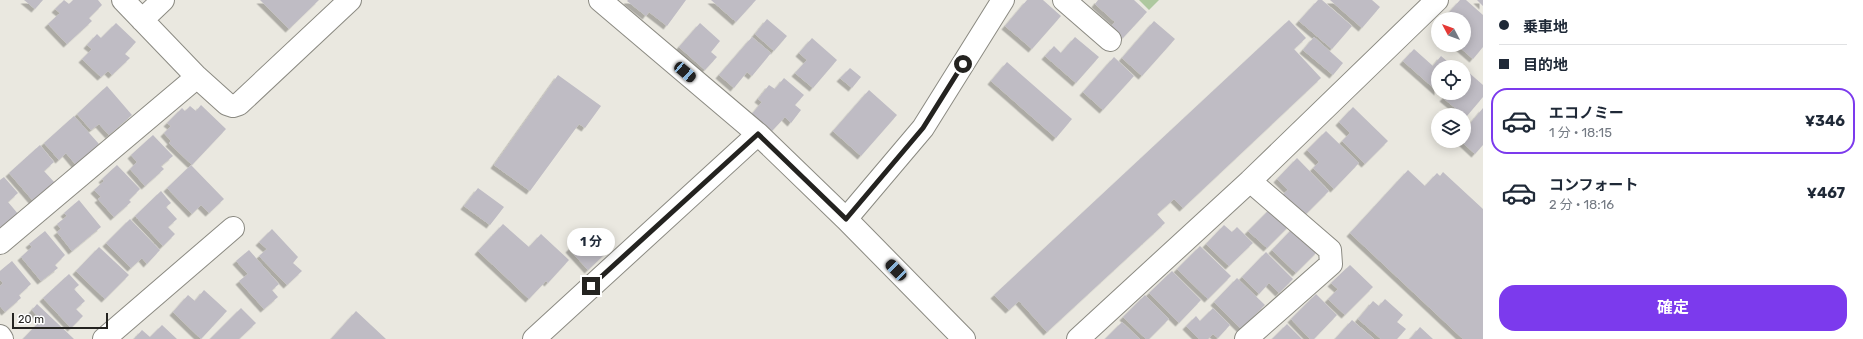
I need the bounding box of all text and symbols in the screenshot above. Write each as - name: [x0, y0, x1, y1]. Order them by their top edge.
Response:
- north arrow: [1431, 12, 1471, 52]
- map controls: [1431, 12, 1471, 148]
- text: 乗車地: [1523, 18, 1568, 36]
- route start: [954, 55, 972, 73]
- text: 目的地: [1523, 56, 1568, 74]
- car: [672, 60, 698, 84]
- button: locate: [1431, 60, 1471, 100]
- icon: car: [1501, 103, 1537, 139]
- text: エコノミー: [1549, 104, 1624, 122]
- button: layers: [1431, 108, 1471, 148]
- text: ¥346: [1805, 112, 1845, 130]
- text: 1 分 · 18:15: [1549, 125, 1612, 140]
- icon: car: [1501, 175, 1537, 211]
- text: コンフォート: [1549, 176, 1639, 194]
- text: ¥467: [1807, 184, 1845, 202]
- text: 2 分 · 18:16: [1549, 197, 1614, 212]
- callout: 1 分: [567, 228, 615, 256]
- text: 1 分: [580, 234, 602, 249]
- car: [883, 257, 909, 283]
- route end: [582, 277, 600, 295]
- button: 確定: [1499, 285, 1847, 331]
- scale bar: [12, 311, 108, 330]
- text: 20 m: [18, 313, 44, 326]

